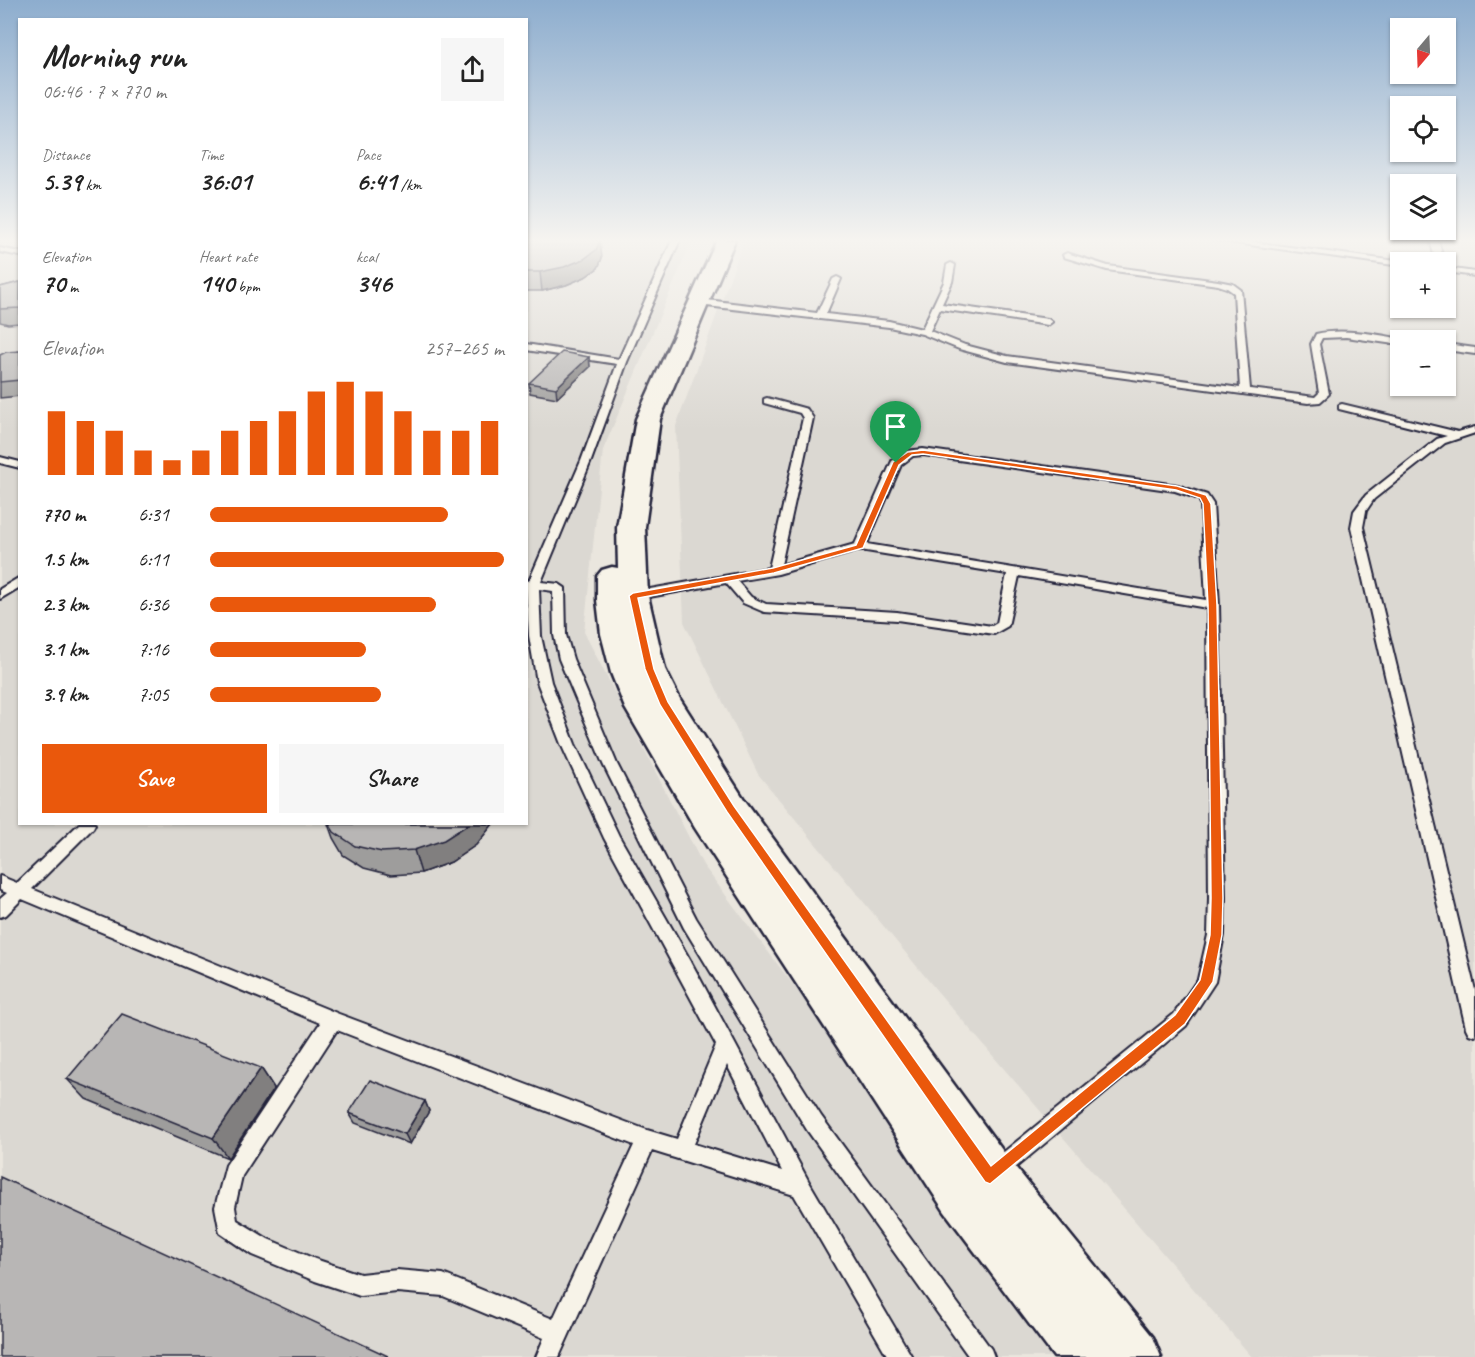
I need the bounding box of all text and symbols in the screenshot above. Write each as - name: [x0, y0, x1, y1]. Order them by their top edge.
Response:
- north arrow: [1390, 18, 1456, 84]
- map controls: [1390, 18, 1456, 396]
- text: Morning run: [42, 35, 186, 77]
- button: share: [441, 38, 504, 101]
- text: 06:46 · 7 × 770 m: [42, 79, 166, 104]
- button: locate: [1390, 96, 1456, 162]
- text: Distance: [42, 145, 90, 165]
- text: Time: [199, 145, 223, 165]
- text: Pace: [356, 145, 381, 165]
- text: 5.39: [42, 165, 82, 198]
- text: 36:01: [199, 165, 252, 198]
- text: 6:41: [356, 165, 397, 198]
- button: layers: [1390, 174, 1456, 240]
- text: km: [82, 175, 101, 195]
- text: /km: [397, 175, 422, 195]
- text: Elevation: [42, 247, 91, 267]
- text: Heart rate: [199, 247, 257, 267]
- text: kcal: [356, 247, 377, 267]
- button: +: [1390, 252, 1456, 318]
- text: 70: [42, 267, 65, 300]
- text: 140: [199, 267, 234, 300]
- text: 346: [356, 267, 392, 300]
- text: m: [65, 277, 78, 297]
- text: bpm: [234, 277, 260, 297]
- button: −: [1390, 330, 1456, 396]
- text: Elevation: [42, 336, 104, 361]
- text: 257–265 m: [425, 336, 504, 361]
- pin: [870, 401, 921, 463]
- icon: arrive: [879, 410, 912, 443]
- text: 770 m: [42, 502, 85, 527]
- text: 6:31: [138, 502, 169, 527]
- text: 1.5 km: [42, 547, 88, 572]
- text: 6:11: [138, 547, 169, 572]
- text: 2.3 km: [42, 592, 89, 617]
- text: 6:36: [138, 592, 169, 617]
- text: 3.1 km: [42, 637, 89, 662]
- text: 7:16: [138, 637, 169, 662]
- text: 3.9 km: [42, 682, 88, 707]
- text: 7:05: [138, 682, 169, 707]
- button: Save: [42, 744, 267, 813]
- button: Share: [279, 744, 504, 813]

